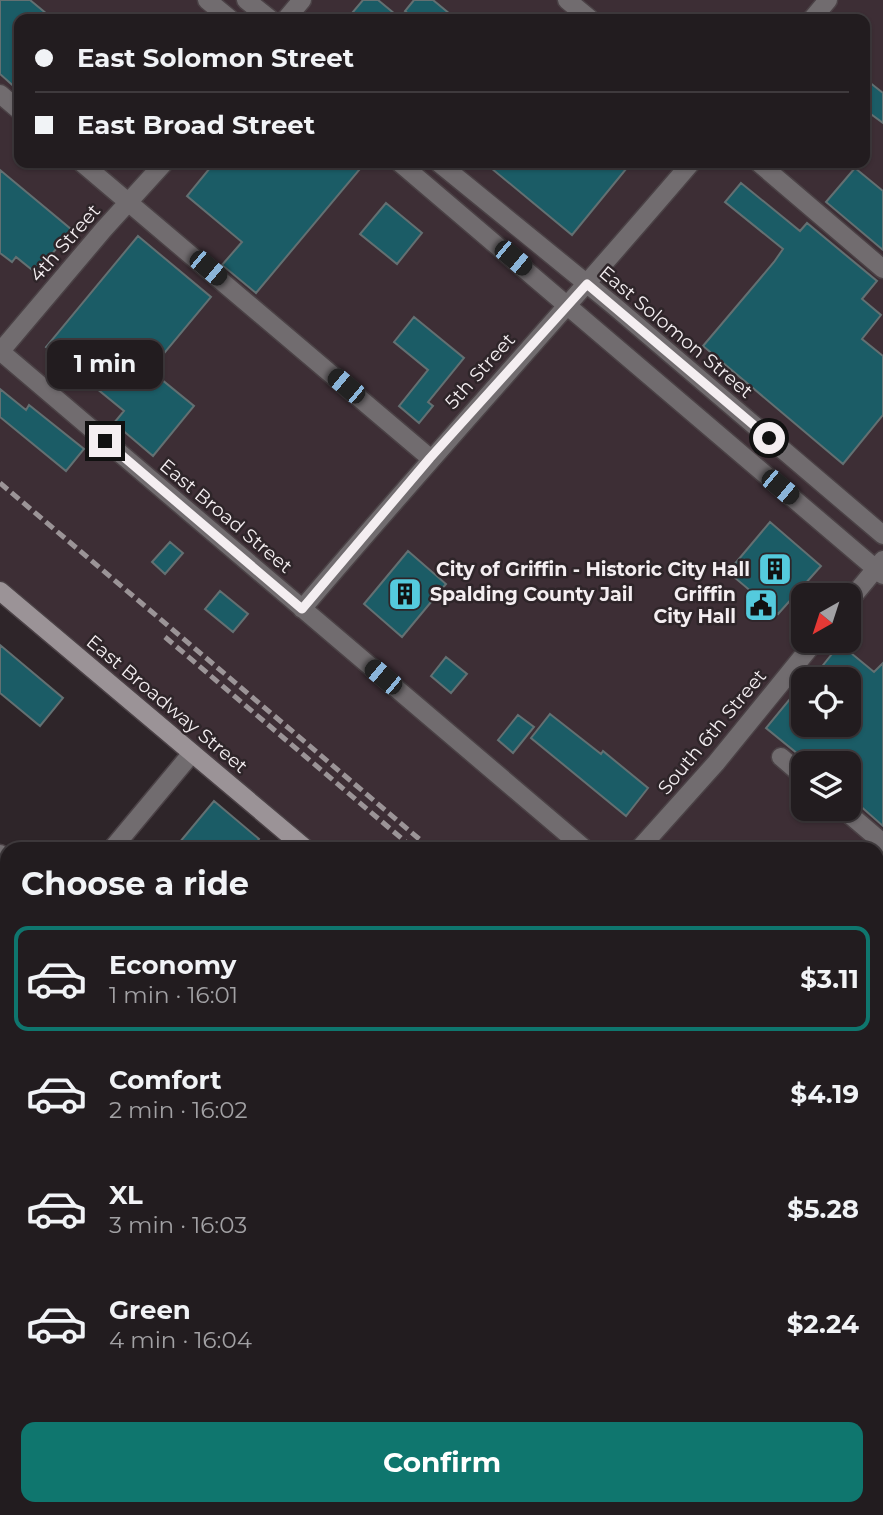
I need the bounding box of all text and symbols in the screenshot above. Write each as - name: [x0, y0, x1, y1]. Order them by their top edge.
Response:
- text: East Solomon Street: [77, 42, 354, 74]
- text: East Broad Street: [77, 109, 315, 141]
- street label: 4th Street: [25, 199, 105, 287]
- car: [491, 236, 536, 280]
- car: [186, 246, 231, 290]
- street label: East Solomon Street: [594, 261, 758, 403]
- street label: 5th Street: [440, 328, 520, 414]
- callout: 1 min: [47, 340, 163, 388]
- text: 1 min: [74, 350, 136, 378]
- car: [324, 364, 369, 408]
- route start: [753, 422, 785, 454]
- route end: [89, 425, 121, 457]
- street label: East Broad Street: [155, 454, 297, 578]
- car: [758, 465, 803, 509]
- building icon: City of Griffin - Historic City Hall: [756, 550, 794, 588]
- place label: City of Griffin - Historic City Hall: [436, 558, 750, 581]
- building icon: Spalding County Jail: [386, 575, 424, 613]
- place label: Spalding County Jail: [430, 583, 633, 606]
- place label: Griffin City Hall: [653, 583, 736, 628]
- north arrow: [791, 583, 861, 653]
- map controls: [791, 583, 861, 821]
- public building icon: Griffin City Hall: [742, 586, 780, 624]
- street label: East Broadway Street: [82, 630, 252, 778]
- car: [361, 655, 406, 699]
- street label: South 6th Street: [653, 664, 771, 799]
- button: locate: [791, 667, 861, 737]
- button: layers: [791, 751, 861, 821]
- text: Choose a ride: [21, 864, 249, 903]
- icon: car: [25, 947, 88, 1010]
- text: Economy: [109, 949, 236, 981]
- text: $3.11: [800, 963, 859, 995]
- text: 1 min · 16:01: [109, 981, 238, 1009]
- icon: car: [25, 1062, 88, 1125]
- text: Comfort: [109, 1064, 221, 1096]
- text: $4.19: [791, 1078, 859, 1110]
- text: 2 min · 16:02: [109, 1096, 248, 1124]
- icon: car: [25, 1177, 88, 1240]
- text: XL: [109, 1179, 143, 1211]
- text: $5.28: [787, 1193, 859, 1225]
- text: 3 min · 16:03: [109, 1211, 247, 1239]
- icon: car: [25, 1292, 88, 1355]
- text: Green: [109, 1294, 191, 1326]
- text: $2.24: [787, 1308, 859, 1340]
- text: 4 min · 16:04: [109, 1326, 252, 1354]
- button: Confirm: [21, 1422, 863, 1502]

